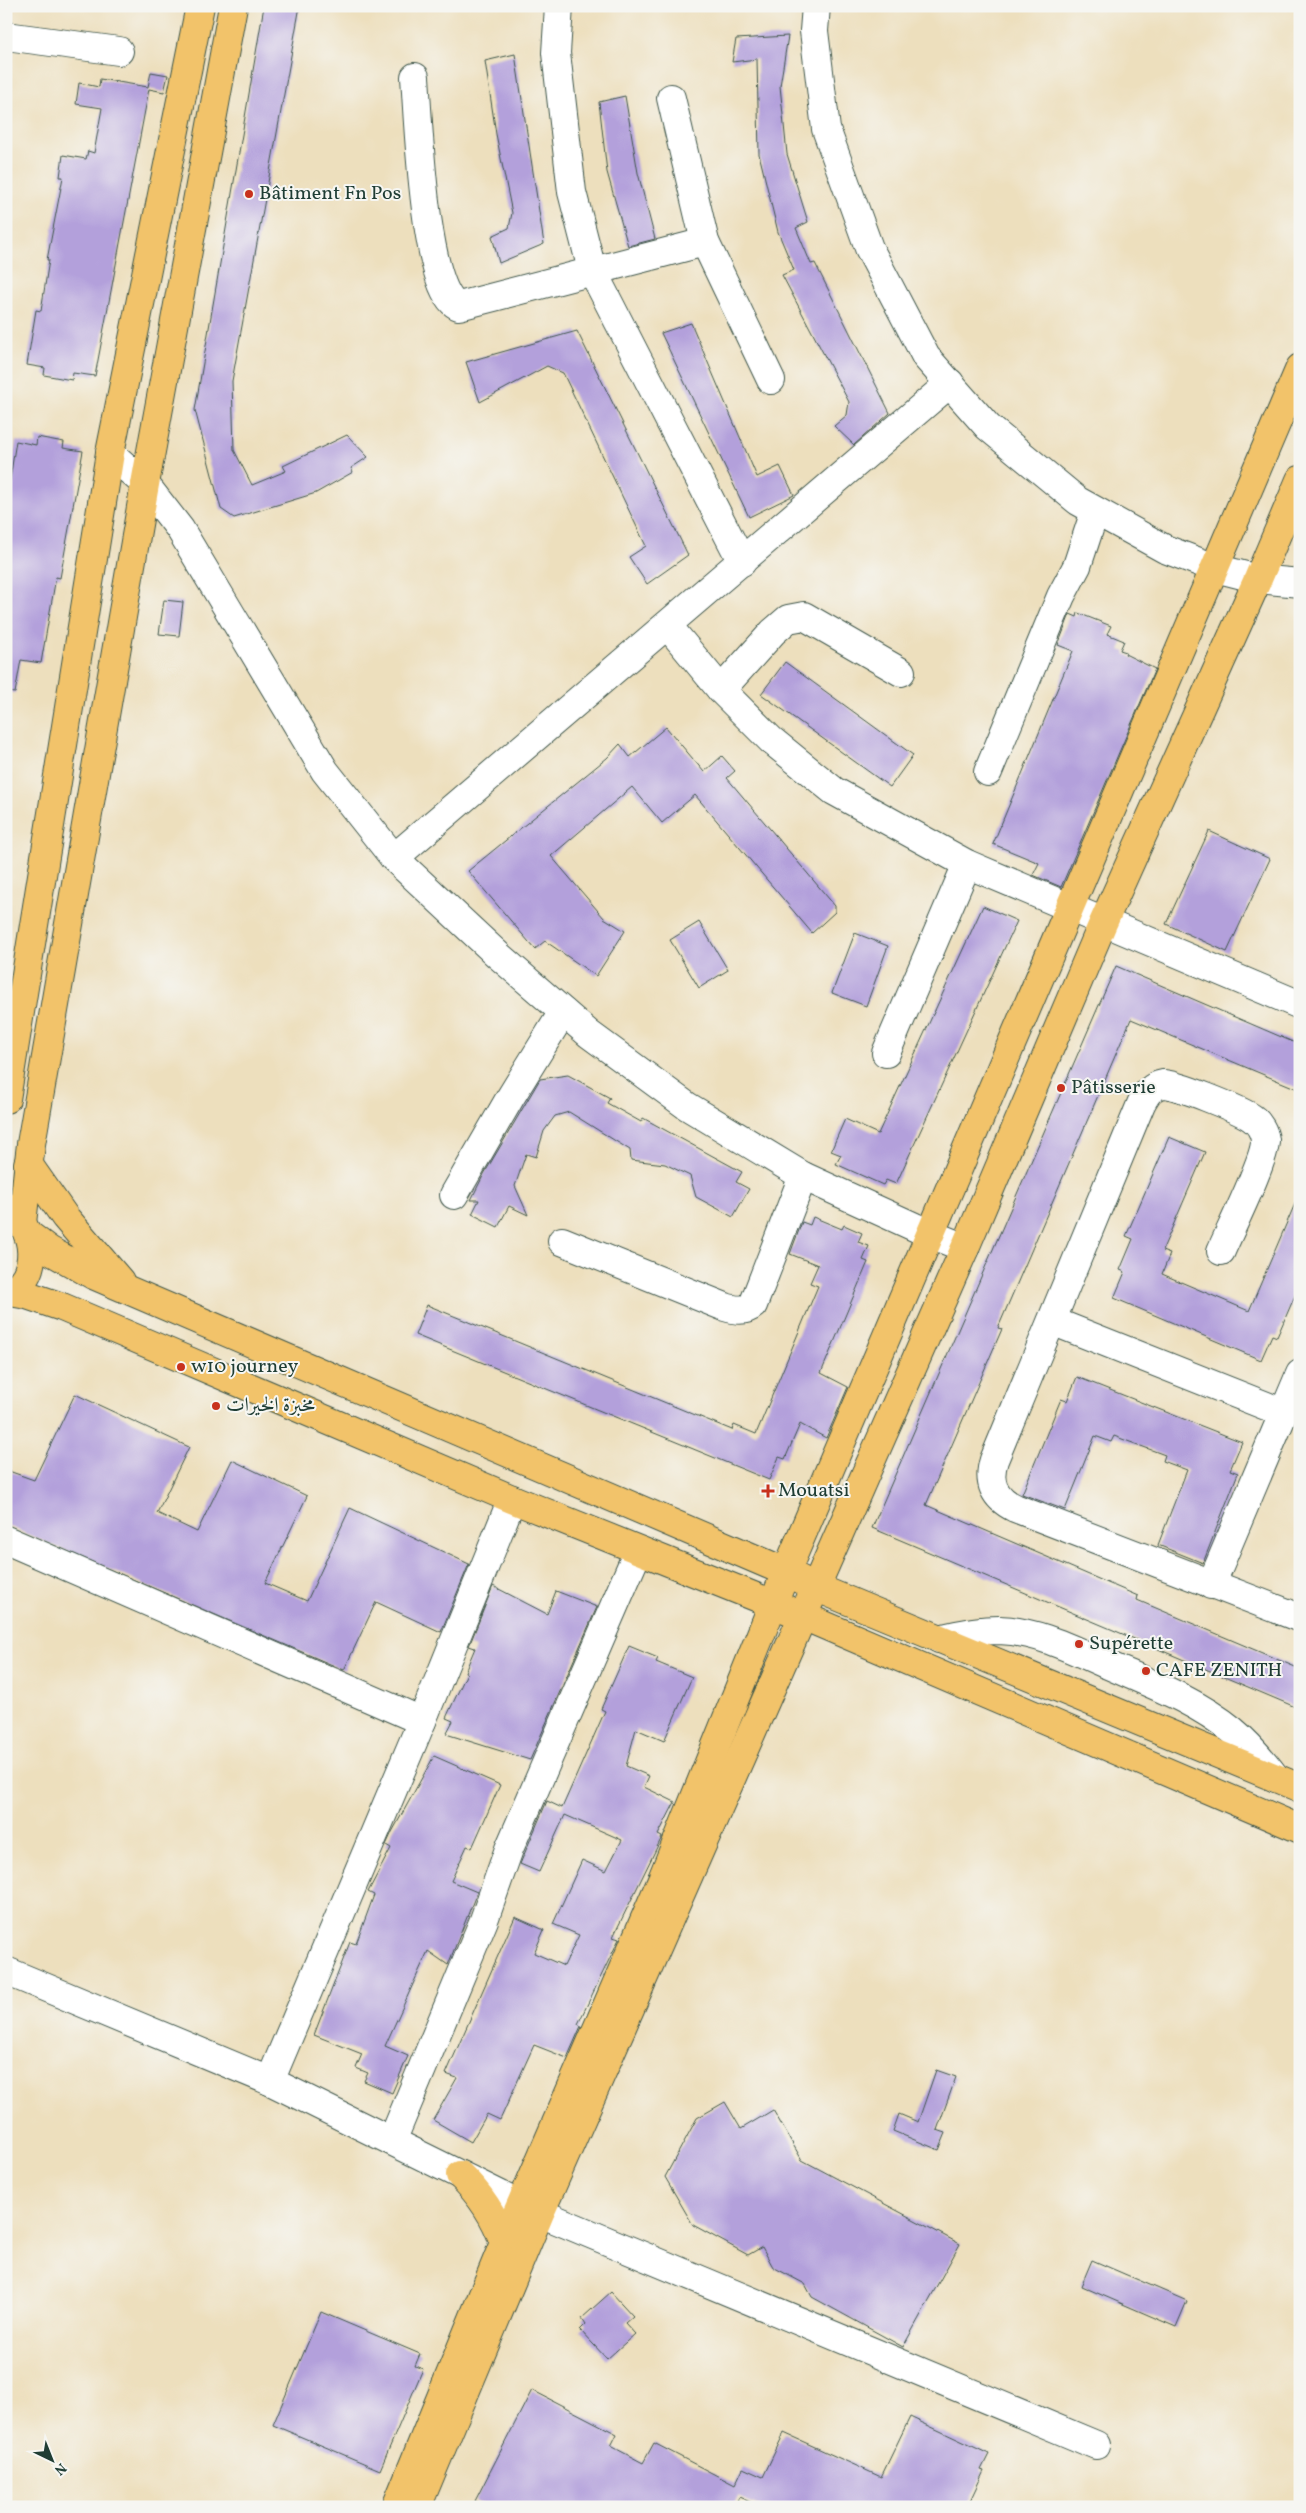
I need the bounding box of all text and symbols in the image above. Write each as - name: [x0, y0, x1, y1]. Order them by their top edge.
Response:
- place label: Bâtiment Fn Pos: [259, 180, 401, 208]
- marker: Bâtiment Fn Pos: [243, 188, 255, 200]
- place label: Pâtisserie: [1071, 1074, 1156, 1102]
- marker: Pâtisserie: [1055, 1082, 1067, 1094]
- place label: w10 journey: [191, 1353, 298, 1381]
- marker: w10 journey: [175, 1361, 187, 1373]
- place label: مخبزة الخيرات: [226, 1392, 315, 1420]
- marker: مخبزة الخيرات: [210, 1400, 222, 1412]
- place label: Mouatsi: [778, 1477, 849, 1505]
- marker: Mouatsi: [762, 1485, 774, 1497]
- place label: Supérette: [1089, 1630, 1173, 1658]
- marker: Supérette: [1073, 1638, 1085, 1650]
- place label: CAFE ZENITH: [1156, 1657, 1282, 1685]
- marker: CAFE ZENITH: [1140, 1665, 1152, 1677]
- north arrow: [28, 2436, 78, 2486]
- text: N: [50, 2458, 70, 2479]

